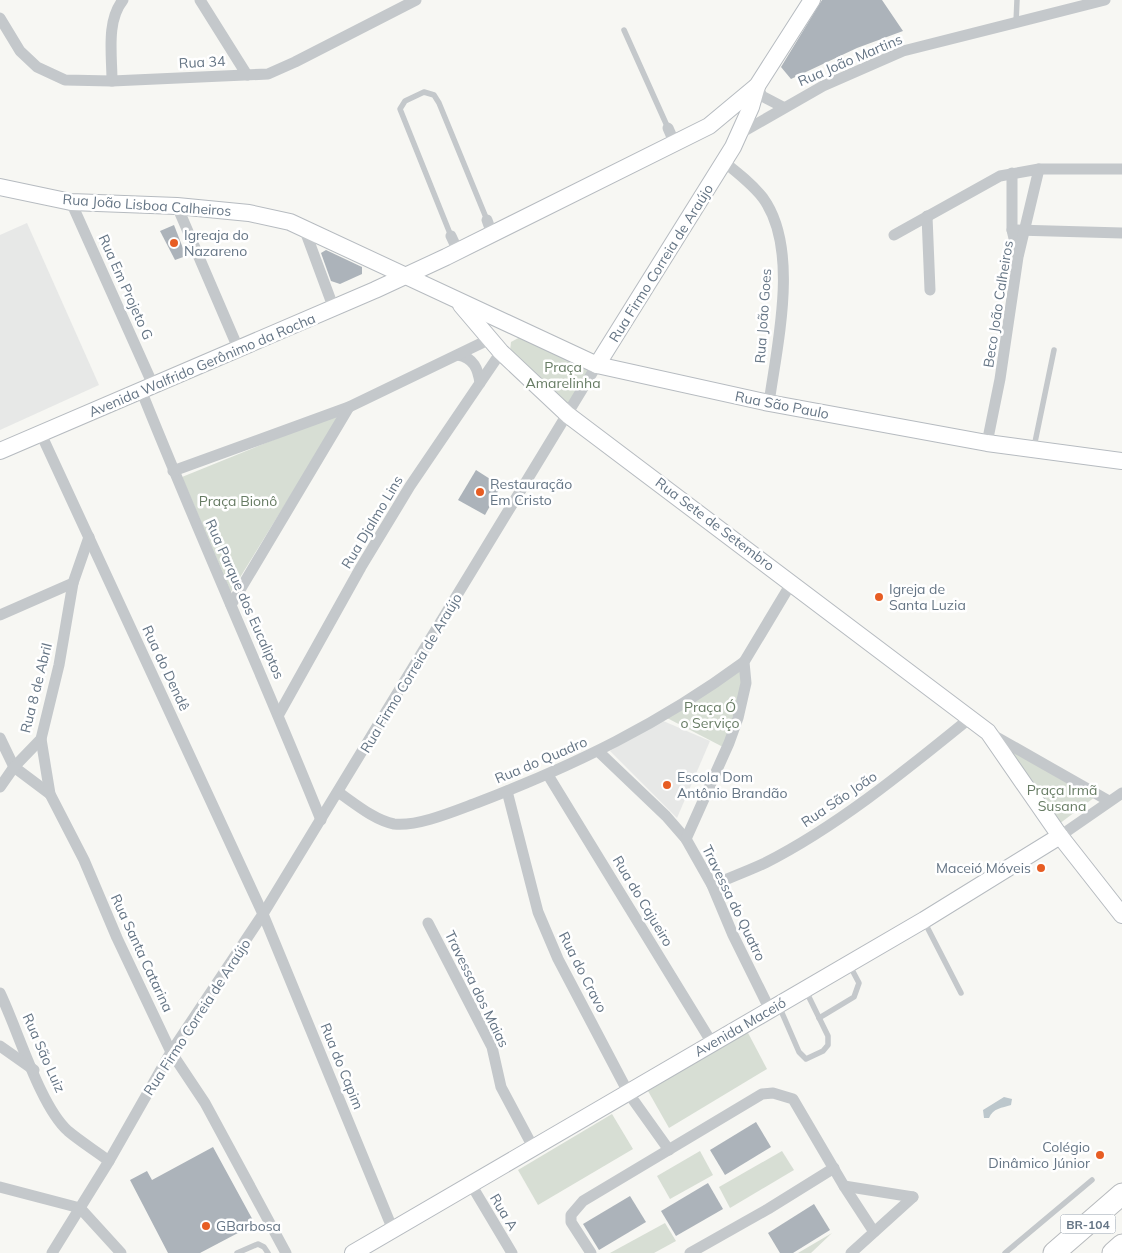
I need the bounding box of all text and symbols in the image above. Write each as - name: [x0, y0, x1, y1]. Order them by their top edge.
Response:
- street label: Rua João Martins: [795, 30, 905, 90]
- street label: Rua 34: [178, 52, 226, 72]
- street label: Rua Firmo Correia de Araújo: [605, 181, 717, 345]
- street label: Rua João Lisboa Calheiros: [62, 190, 232, 220]
- place label: Igreaja do Nazareno: [184, 226, 249, 260]
- street label: Rua Em Projeto G: [95, 231, 157, 343]
- marker: Igreaja do Nazareno: [168, 237, 180, 249]
- street label: Beco João Calheiros: [979, 239, 1017, 369]
- street label: Rua João Goes: [751, 268, 775, 364]
- street label: Avenida Walfrido Gerônimo da Rocha: [86, 309, 318, 421]
- park label: Praça Amarelinha: [525, 358, 601, 392]
- street label: Rua São Paulo: [734, 387, 830, 423]
- street label: Rua Djalmo Lins: [337, 472, 407, 572]
- street label: Rua Sete de Setembro: [652, 473, 778, 575]
- place label: Restauração Em Cristo: [490, 475, 572, 509]
- marker: Restauração Em Cristo: [474, 486, 486, 498]
- park label: Praça Bionô: [199, 492, 277, 510]
- street label: Rua Parque dos Eucaliptos: [202, 516, 288, 682]
- place label: Igreja de Santa Luzia: [889, 580, 966, 614]
- street label: Rua Firmo Correia de Araújo: [356, 590, 466, 756]
- marker: Igreja de Santa Luzia: [873, 591, 885, 603]
- street label: Rua do Dendê: [138, 622, 194, 714]
- street label: Rua 8 de Abril: [16, 641, 56, 735]
- park label: Praça Ó o Serviço: [680, 698, 740, 732]
- street label: Rua do Quadro: [492, 732, 590, 788]
- street label: Rua São João: [798, 767, 880, 831]
- place label: Escola Dom Antônio Brandão: [677, 768, 787, 802]
- marker: Escola Dom Antônio Brandão: [661, 779, 673, 791]
- park label: Praça Irmã Susana: [1027, 781, 1097, 815]
- street label: Travessa do Quatro: [698, 842, 770, 964]
- street label: Rua do Cajueiro: [609, 852, 677, 950]
- place label: Maceió Móveis: [936, 859, 1031, 877]
- marker: Maceió Móveis: [1035, 862, 1047, 874]
- street label: Rua Santa Catarina: [107, 891, 177, 1015]
- street label: Travessa dos Maias: [441, 928, 513, 1050]
- street label: Rua do Cravo: [555, 929, 611, 1015]
- street label: Rua Firmo Correia de Araújo: [140, 935, 254, 1099]
- street label: Avenida Maceió: [691, 993, 789, 1061]
- street label: Rua São Luiz: [19, 1011, 69, 1095]
- street label: Rua do Capim: [316, 1020, 368, 1112]
- place label: Colégio Dinâmico Júnior: [988, 1138, 1091, 1172]
- marker: Colégio Dinâmico Júnior: [1094, 1149, 1106, 1161]
- street label: Rua A: [486, 1190, 522, 1234]
- road number: BR-104: [1060, 1214, 1116, 1234]
- place label: GBarbosa: [216, 1217, 281, 1235]
- marker: GBarbosa: [200, 1220, 212, 1232]

